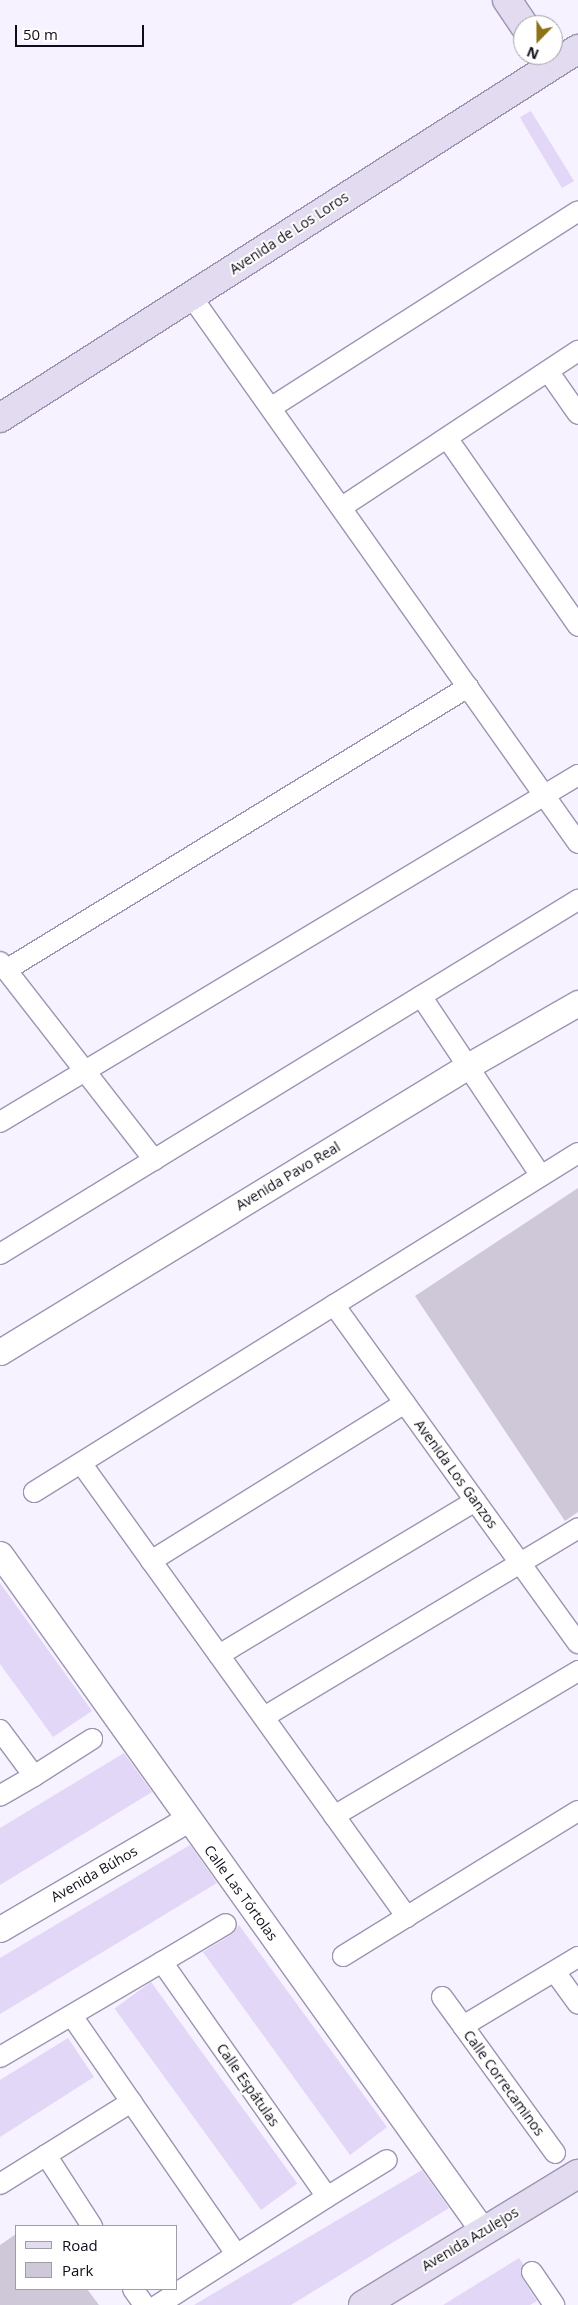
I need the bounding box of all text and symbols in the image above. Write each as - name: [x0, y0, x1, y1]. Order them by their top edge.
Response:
- scale bar: [18, 15, 146, 47]
- north arrow: [513, 15, 563, 65]
- text: 50 m: [23, 24, 58, 44]
- text: N: [524, 43, 541, 64]
- street label: Avenida de Los Loros: [226, 188, 352, 278]
- street label: Avenida Pavo Real: [233, 1138, 343, 1214]
- street label: Avenida Los Ganzos: [411, 1416, 501, 1532]
- street label: Avenida Búhos: [48, 1842, 140, 1906]
- street label: Calle Las Tórtolas: [201, 1842, 281, 1944]
- street label: Calle Correcaminos: [460, 2027, 548, 2139]
- street label: Calle Espátulas: [213, 2040, 283, 2130]
- street label: Avenida Azulejos: [419, 2204, 521, 2274]
- legend: [15, 2225, 178, 2290]
- text: Road: [62, 2235, 98, 2255]
- text: Park: [62, 2260, 93, 2280]

